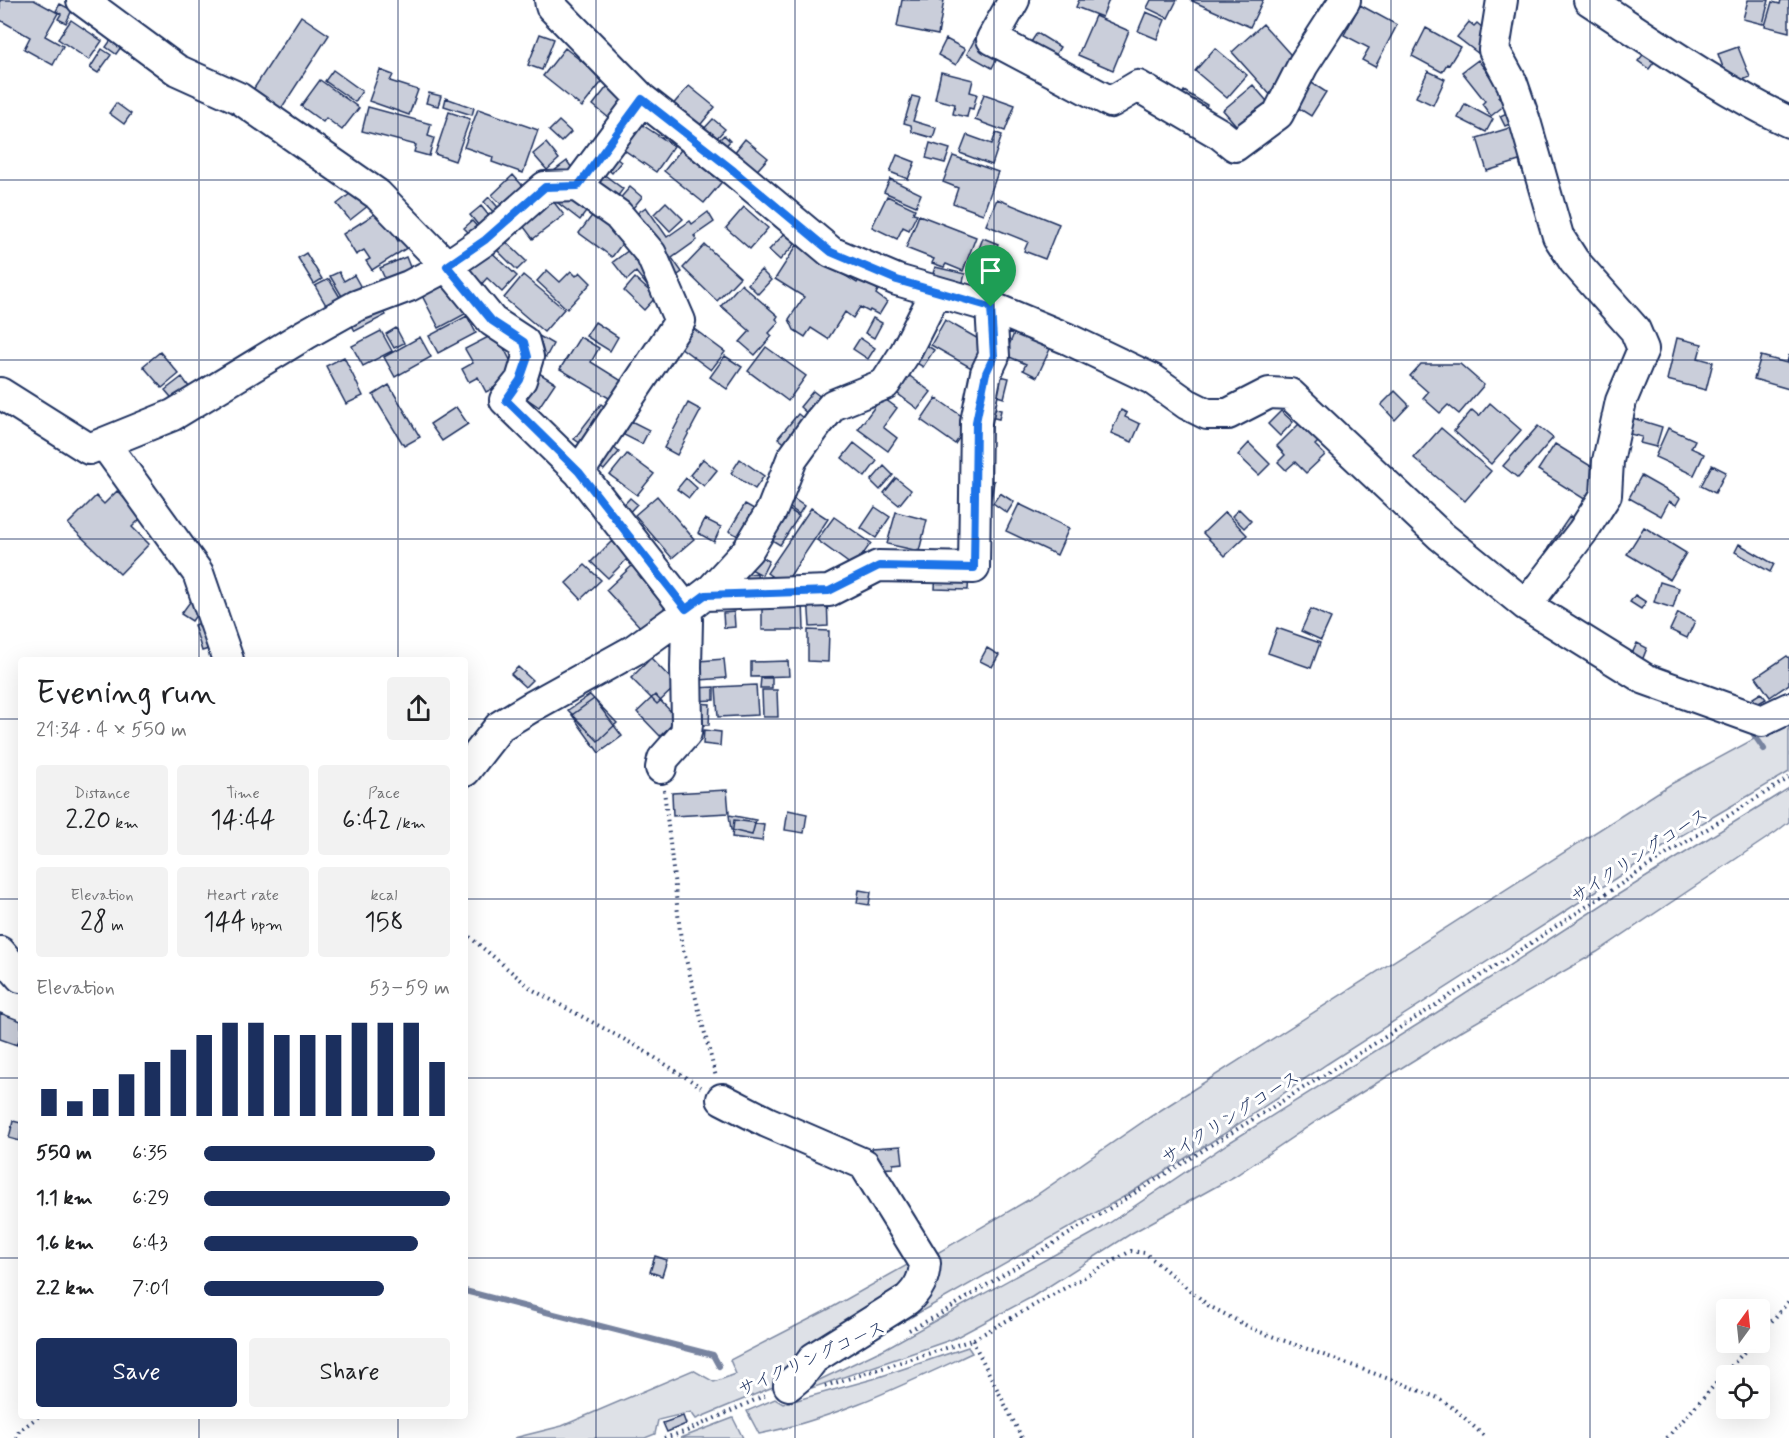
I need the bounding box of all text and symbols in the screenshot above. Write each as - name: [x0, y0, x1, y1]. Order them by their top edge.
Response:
- pin: [965, 245, 1016, 307]
- icon: arrive: [974, 254, 1007, 287]
- text: Evening run: [36, 672, 216, 716]
- button: share: [387, 677, 450, 740]
- text: 21:34 · 4 × 550 m: [36, 717, 187, 744]
- text: Distance: [74, 783, 130, 804]
- text: Time: [226, 783, 260, 804]
- text: Pace: [368, 783, 400, 804]
- street label: サイクリングコース: [1567, 803, 1713, 909]
- text: 2.20: [65, 804, 111, 838]
- text: 14:44: [210, 804, 276, 838]
- text: 6:42: [342, 804, 391, 838]
- text: km: [111, 813, 139, 834]
- text: /km: [391, 813, 426, 834]
- text: Elevation: [71, 885, 134, 906]
- text: Heart rate: [207, 885, 279, 906]
- text: kcal: [371, 885, 397, 906]
- text: 28: [80, 906, 107, 940]
- text: 144: [203, 906, 246, 940]
- text: 158: [364, 906, 404, 940]
- text: m: [107, 915, 124, 936]
- text: bpm: [246, 915, 283, 936]
- text: Elevation: [36, 975, 115, 1002]
- text: 53–59 m: [369, 975, 450, 1002]
- street label: サイクリングコース: [1157, 1066, 1305, 1170]
- text: 550 m: [36, 1140, 92, 1167]
- text: 6:35: [132, 1140, 167, 1167]
- text: 1.1 km: [36, 1185, 93, 1212]
- text: 6:29: [132, 1185, 169, 1212]
- text: 1.6 km: [36, 1230, 94, 1257]
- text: 6:43: [132, 1230, 168, 1257]
- text: 2.2 km: [36, 1275, 94, 1302]
- text: 7:01: [132, 1275, 169, 1302]
- north arrow: [1716, 1299, 1770, 1353]
- map controls: [1716, 1299, 1770, 1419]
- street label: サイクリングコース: [734, 1316, 890, 1402]
- button: Save: [36, 1338, 237, 1407]
- button: Share: [249, 1338, 450, 1407]
- button: locate: [1716, 1365, 1770, 1419]

